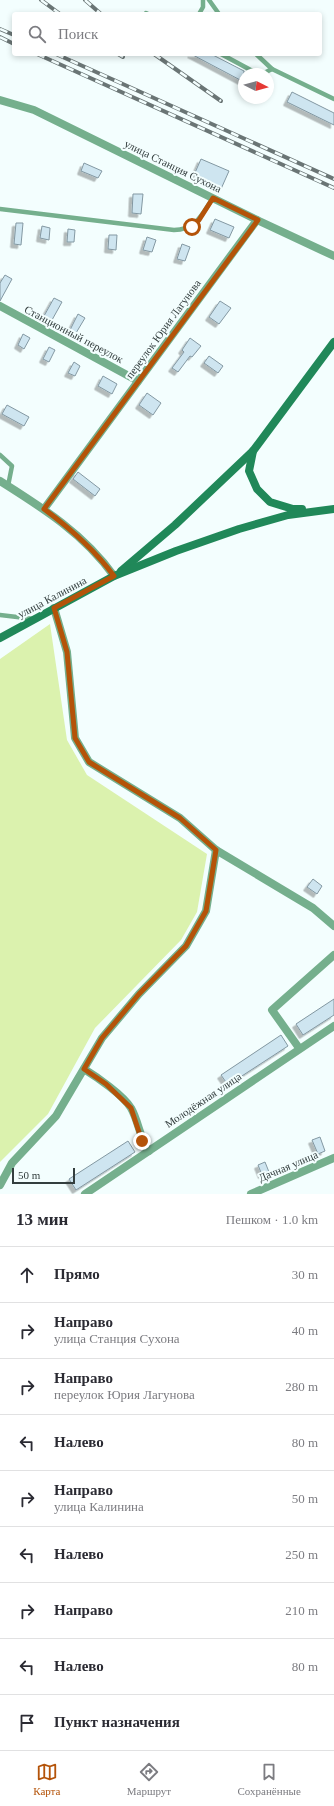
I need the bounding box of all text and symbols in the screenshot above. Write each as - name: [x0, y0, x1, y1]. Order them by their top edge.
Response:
- search box: [12, 12, 322, 56]
- icon: search: [26, 23, 48, 45]
- text: Поиск: [58, 26, 98, 42]
- north arrow: [238, 68, 274, 104]
- street label: улица Станция Сухона: [123, 137, 224, 195]
- route start: [183, 218, 201, 236]
- street label: переулок Юрия Лагунова: [123, 277, 203, 381]
- street label: Станционный переулок: [23, 303, 126, 365]
- street label: улица Калинина: [16, 574, 88, 620]
- street label: Молодёжная улица: [163, 1070, 243, 1130]
- route end: [133, 1132, 151, 1150]
- street label: Дачная улица: [257, 1148, 320, 1184]
- scale bar: [12, 1166, 75, 1185]
- text: 50 m: [18, 1169, 40, 1181]
- text: 13 мин: [16, 1210, 68, 1229]
- text: Пешком · 1.0 km: [226, 1212, 318, 1227]
- icon: ahead: [16, 1264, 38, 1286]
- text: Прямо: [54, 1266, 100, 1282]
- text: 30 m: [292, 1267, 318, 1282]
- text: Направо: [54, 1314, 113, 1330]
- icon: right: [16, 1320, 38, 1342]
- text: 40 m: [292, 1323, 318, 1338]
- text: улица Станция Сухона: [54, 1331, 180, 1346]
- text: Направо: [54, 1370, 113, 1386]
- icon: right: [16, 1376, 38, 1398]
- text: 280 m: [285, 1379, 318, 1394]
- text: переулок Юрия Лагунова: [54, 1387, 195, 1402]
- icon: left: [16, 1432, 38, 1454]
- text: Налево: [54, 1434, 104, 1450]
- text: 80 m: [292, 1435, 318, 1450]
- text: Направо: [54, 1482, 113, 1498]
- icon: right: [16, 1488, 38, 1510]
- text: 50 m: [292, 1491, 318, 1506]
- text: улица Калинина: [54, 1499, 144, 1514]
- icon: left: [16, 1544, 38, 1566]
- text: Налево: [54, 1546, 104, 1562]
- text: 250 m: [285, 1547, 318, 1562]
- icon: right: [16, 1600, 38, 1622]
- text: Направо: [54, 1602, 113, 1618]
- text: 210 m: [285, 1603, 318, 1618]
- icon: left: [16, 1656, 38, 1678]
- text: Налево: [54, 1658, 104, 1674]
- text: 80 m: [292, 1659, 318, 1674]
- icon: arrive: [16, 1712, 38, 1734]
- text: Пункт назначения: [54, 1714, 180, 1730]
- tab: Карта: [33, 1761, 60, 1797]
- tab: Маршрут: [127, 1761, 171, 1797]
- tab: Сохранённые: [238, 1761, 301, 1797]

